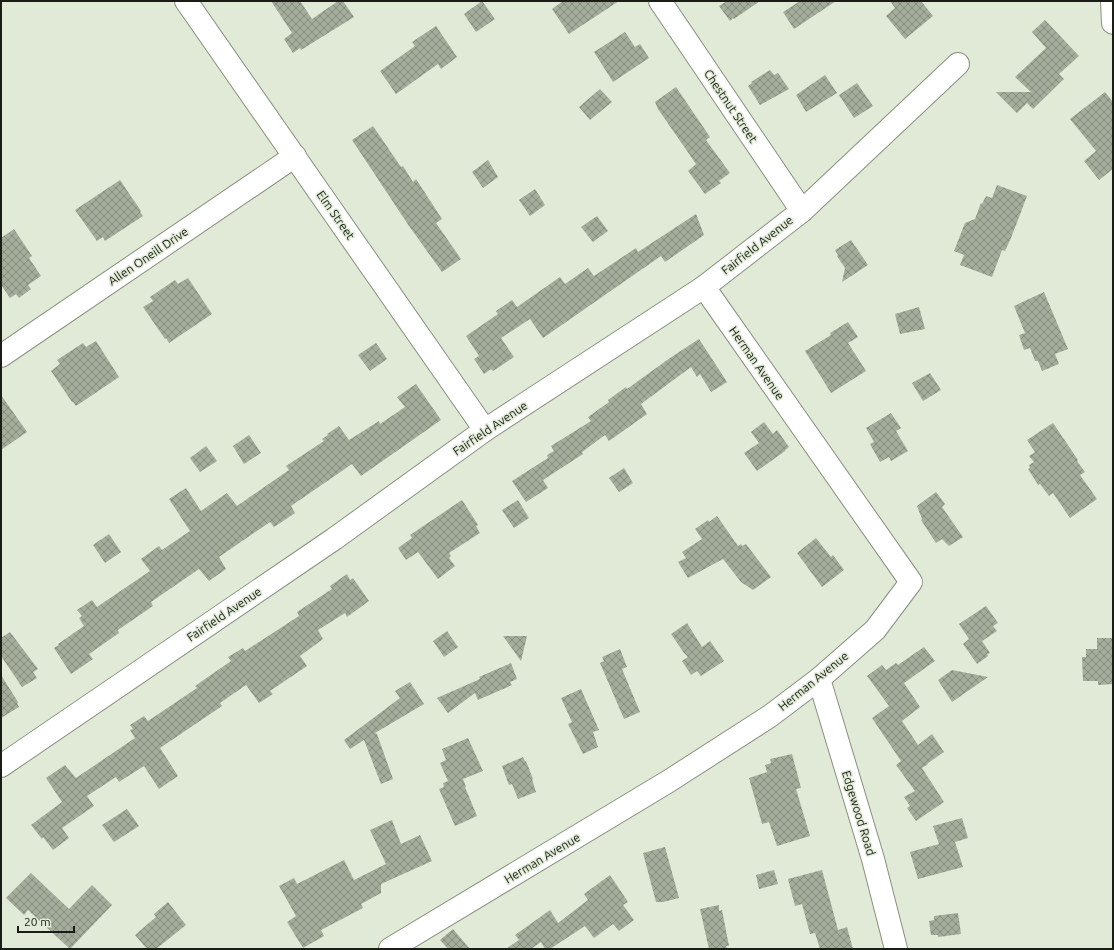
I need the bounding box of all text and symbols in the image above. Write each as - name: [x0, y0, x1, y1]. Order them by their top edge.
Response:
- street label: Chestnut Street: [702, 67, 760, 145]
- street label: Elm Street: [314, 188, 358, 242]
- street label: Fairfield Avenue: [719, 213, 795, 277]
- street label: Allen Oneill Drive: [106, 224, 190, 288]
- street label: Herman Avenue: [727, 324, 787, 402]
- street label: Fairfield Avenue: [450, 398, 530, 458]
- street label: Fairfield Avenue: [184, 584, 264, 644]
- street label: Herman Avenue: [775, 649, 851, 713]
- street label: Edgewood Road: [840, 769, 878, 857]
- street label: Herman Avenue: [502, 830, 582, 886]
- scale bar: [18, 908, 74, 934]
- text: 20 m: [24, 915, 51, 928]

